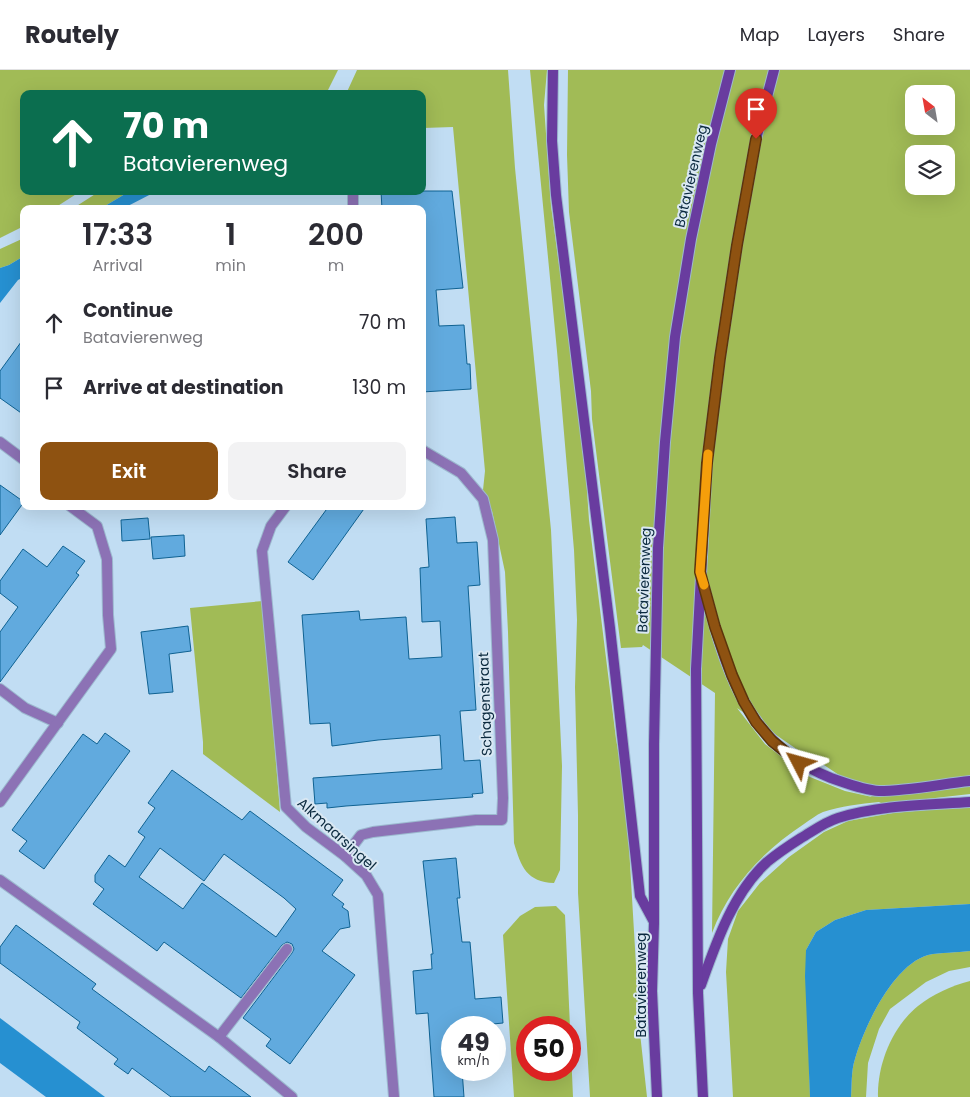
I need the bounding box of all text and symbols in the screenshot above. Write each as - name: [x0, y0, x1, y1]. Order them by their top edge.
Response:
- text: Routely: [25, 18, 119, 51]
- text: Map: [740, 22, 780, 47]
- text: Layers: [808, 22, 865, 47]
- text: Share: [893, 22, 945, 47]
- north arrow: [905, 85, 955, 135]
- map controls: [905, 85, 955, 195]
- pin: [735, 88, 777, 139]
- icon: arrive: [742, 95, 770, 123]
- text: 70 m: [123, 101, 209, 150]
- icon: ahead: [40, 110, 105, 175]
- street label: Batavierenweg: [669, 123, 713, 229]
- button: layers: [905, 145, 955, 195]
- text: Batavierenweg: [123, 148, 288, 179]
- text: 17:33: [82, 213, 153, 256]
- text: 1: [225, 213, 236, 256]
- text: 200: [308, 213, 364, 256]
- text: Arrival: [92, 254, 143, 277]
- text: min: [215, 254, 246, 277]
- text: m: [328, 254, 344, 277]
- text: Continue: [83, 297, 173, 324]
- icon: ahead: [40, 309, 68, 337]
- text: 70 m: [359, 309, 406, 336]
- text: Batavierenweg: [83, 326, 203, 349]
- icon: arrive: [40, 374, 68, 402]
- text: Arrive at destination: [83, 374, 284, 401]
- text: 130 m: [352, 374, 406, 401]
- button: Exit: [40, 442, 218, 500]
- button: Share: [228, 442, 406, 500]
- street label: Batavierenweg: [632, 527, 656, 633]
- street label: Schagenstraat: [473, 652, 497, 756]
- position arrow: [772, 736, 824, 788]
- street label: Alkmaarsingel: [293, 793, 381, 875]
- street label: Batavierenweg: [631, 932, 651, 1038]
- speed limit sign: 50: [516, 1016, 581, 1081]
- text: 49: [457, 1025, 490, 1060]
- text: km/h: [458, 1052, 489, 1069]

